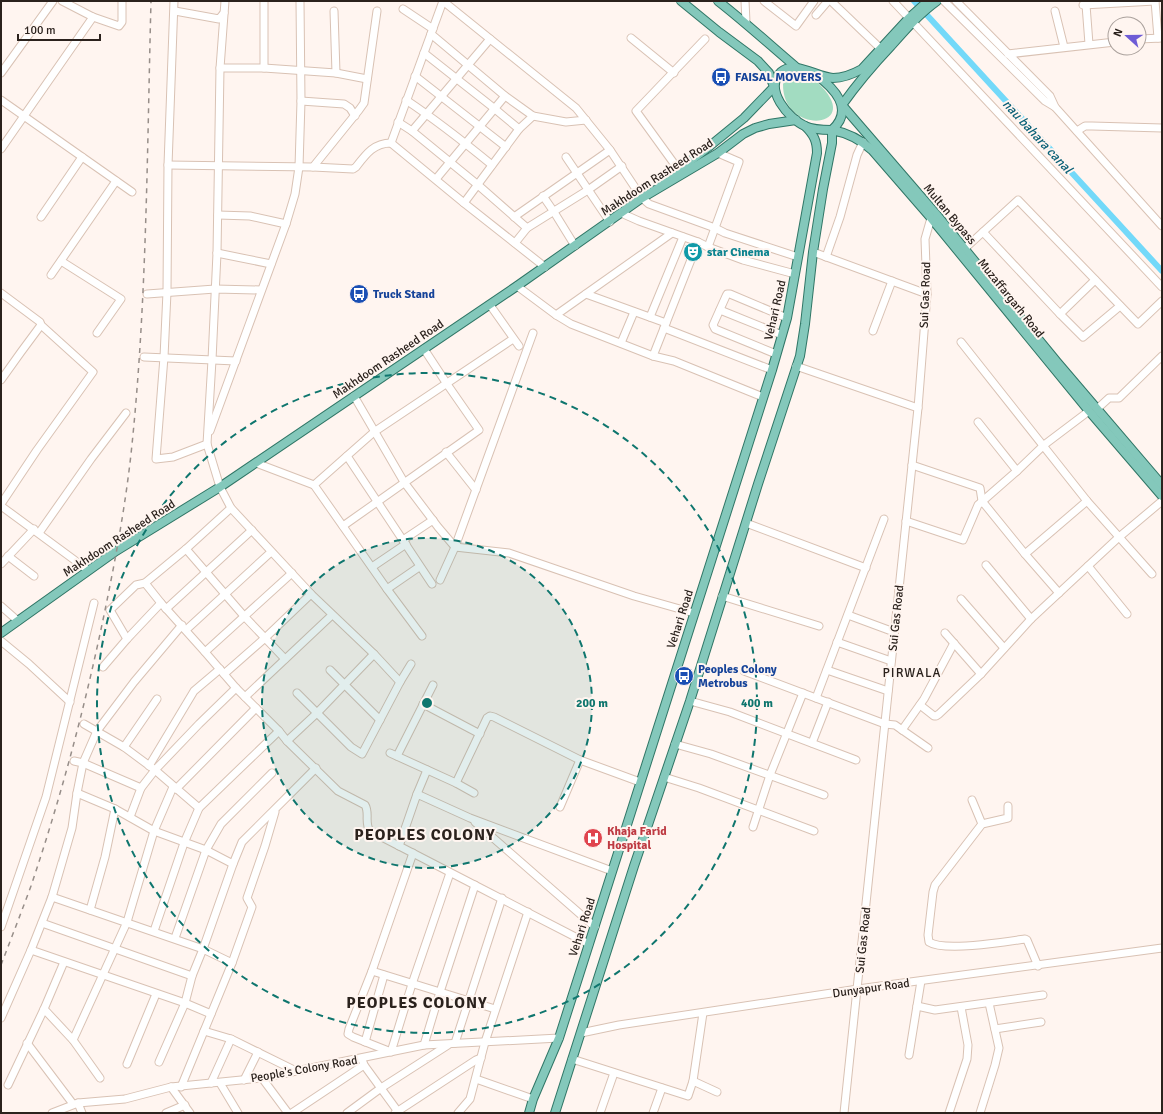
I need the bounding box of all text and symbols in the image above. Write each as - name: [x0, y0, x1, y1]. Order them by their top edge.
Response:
- scale bar: [18, 16, 100, 42]
- north arrow: [1107, 16, 1147, 56]
- text: 100 m: [24, 23, 56, 38]
- text: N: [1111, 27, 1126, 38]
- bus stop icon: FAISAL MOVERS: [710, 66, 732, 88]
- place label: FAISAL MOVERS: [735, 70, 822, 85]
- water label: nau bahara canal: [999, 96, 1076, 178]
- street label: Makhdoom Rasheed Road: [598, 135, 716, 219]
- street label: Multan Bypass: [920, 181, 979, 248]
- theatre icon: star Cinema: [682, 241, 704, 263]
- place label: star Cinema: [707, 245, 770, 260]
- street label: Muzaffargarh Road: [974, 256, 1047, 341]
- street label: Sui Gas Road: [917, 262, 934, 328]
- street label: Vehari Road: [761, 279, 790, 342]
- bus stop icon: Truck Stand: [348, 283, 370, 305]
- place label: Truck Stand: [373, 287, 435, 302]
- street label: Makhdoom Rasheed Road: [330, 317, 447, 402]
- street label: Makhdoom Rasheed Road: [60, 496, 178, 580]
- street label: Sui Gas Road: [886, 584, 907, 652]
- street label: Vehari Road: [664, 588, 697, 651]
- place label: Peoples Colony Metrobus: [698, 662, 777, 691]
- bus stop icon: Peoples Colony Metrobus: [673, 665, 695, 687]
- district label: PIRWALA: [882, 665, 942, 681]
- centre of rings: [420, 696, 434, 710]
- text: 200 m: [576, 696, 608, 711]
- text: 400 m: [741, 696, 773, 711]
- place label: Khaja Farid Hospital: [607, 824, 667, 853]
- district label: PEOPLES COLONY: [354, 825, 496, 845]
- hospital icon: Khaja Farid Hospital: [582, 827, 604, 849]
- street label: Vehari Road: [566, 896, 599, 959]
- street label: Sui Gas Road: [853, 906, 874, 974]
- street label: Dunyapur Road: [831, 976, 911, 1001]
- district label: PEOPLES COLONY: [346, 993, 488, 1013]
- street label: People's Colony Road: [250, 1053, 359, 1086]

